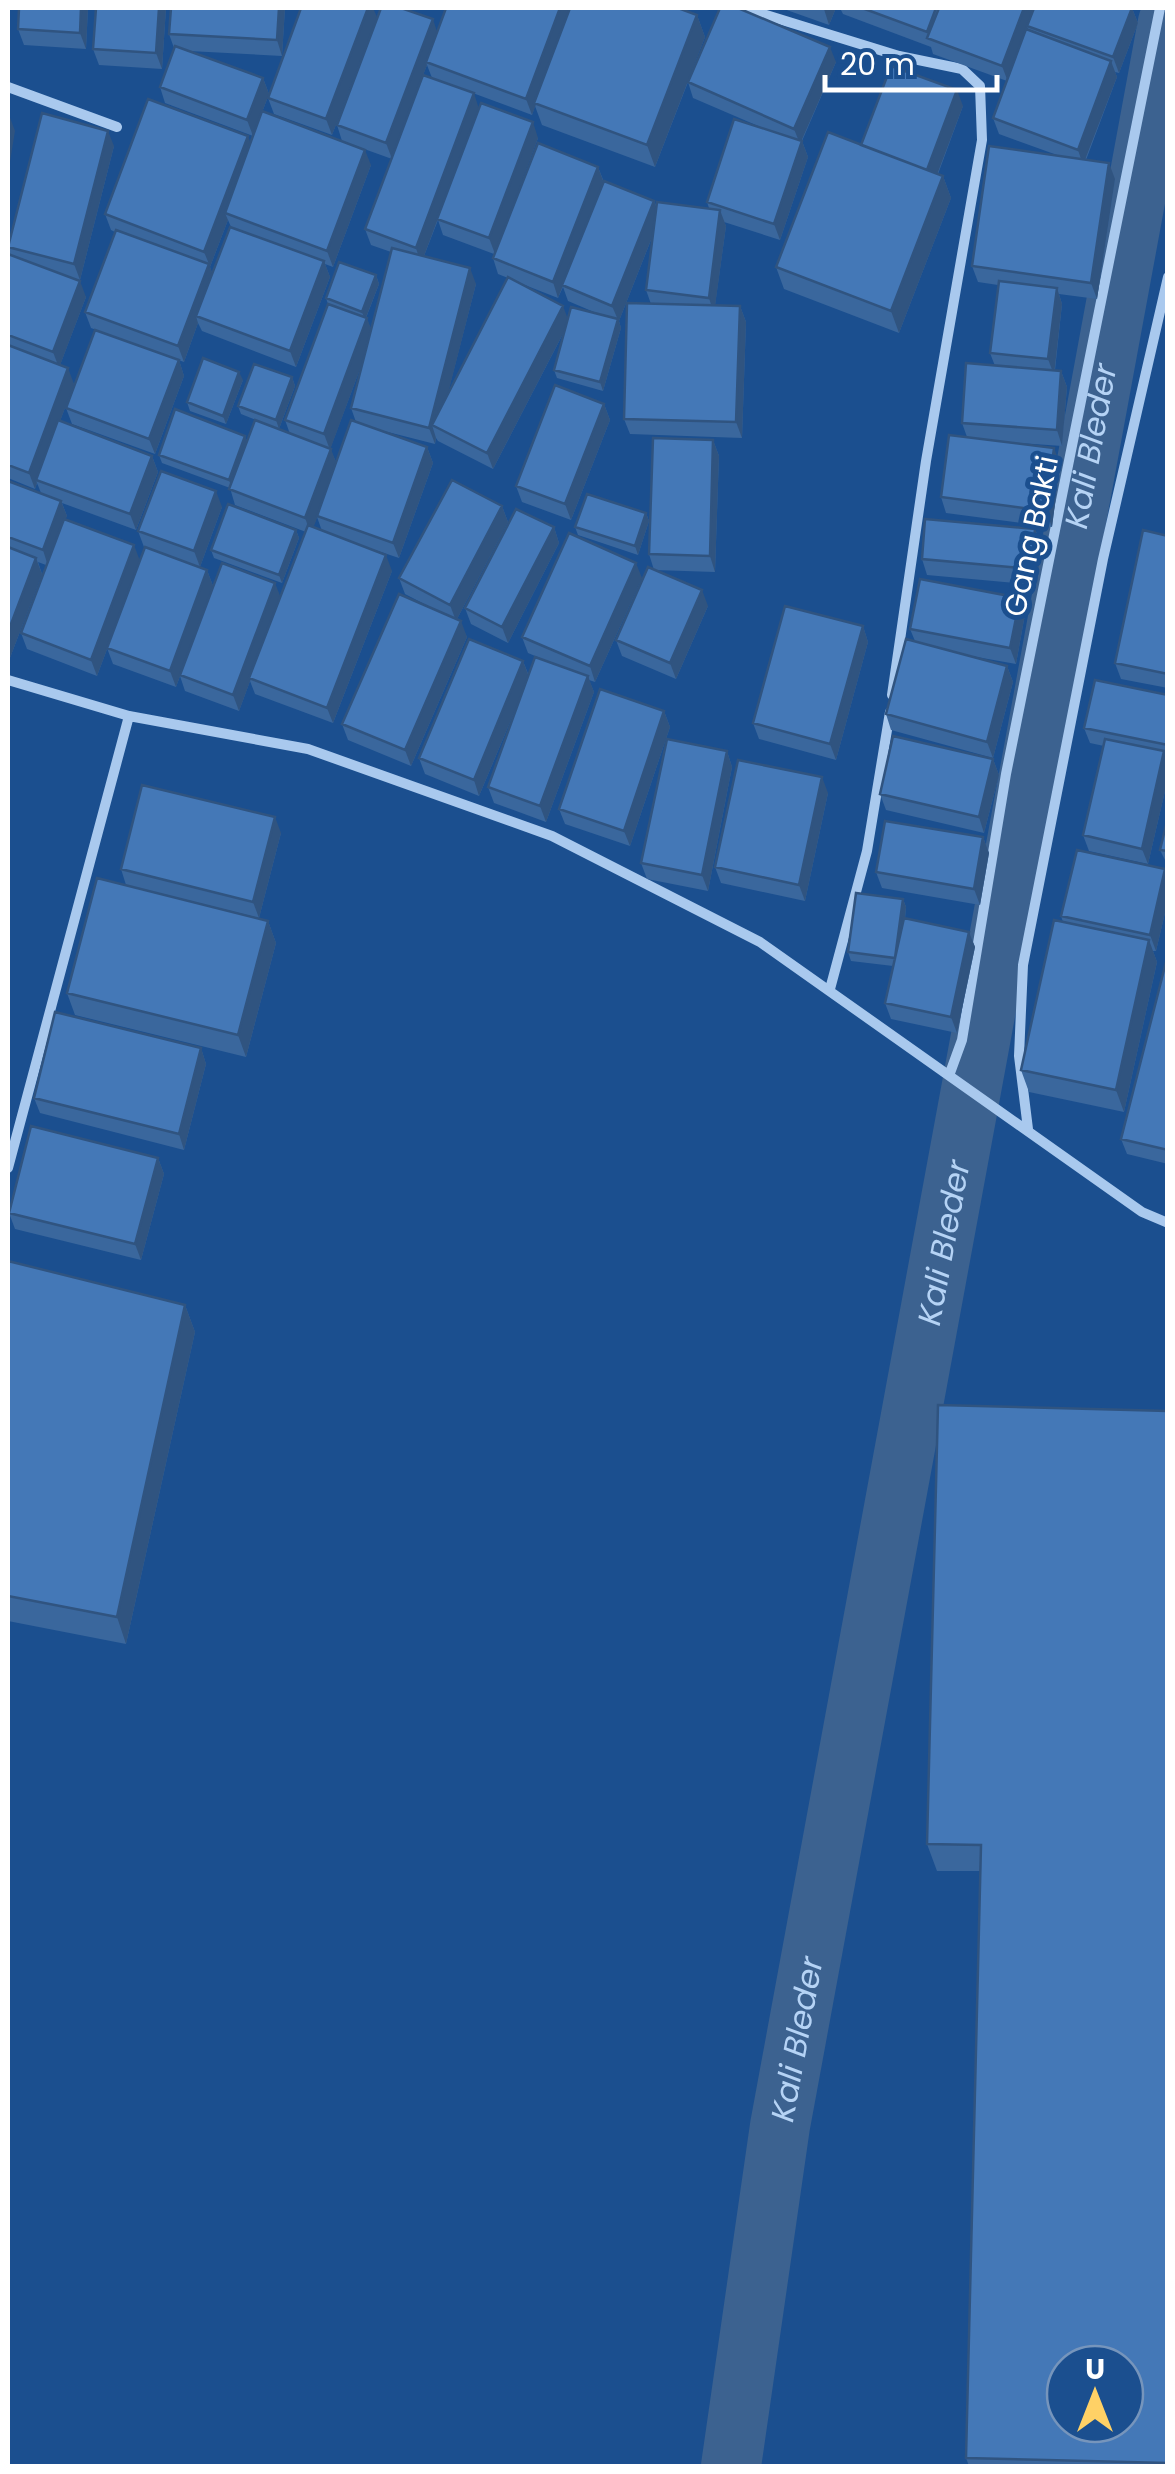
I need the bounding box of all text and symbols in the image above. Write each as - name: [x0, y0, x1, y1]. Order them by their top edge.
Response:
- scale bar: [825, 30, 998, 92]
- text: 20 m: [840, 43, 915, 86]
- water label: Kali Bleder: [1053, 359, 1127, 532]
- street label: Gang Bakti: [993, 452, 1069, 620]
- water label: Kali Bleder: [906, 1155, 980, 1329]
- water label: Kali Bleder: [759, 1952, 833, 2125]
- north arrow: [1045, 2344, 1145, 2444]
- text: U: [1085, 2350, 1105, 2389]

